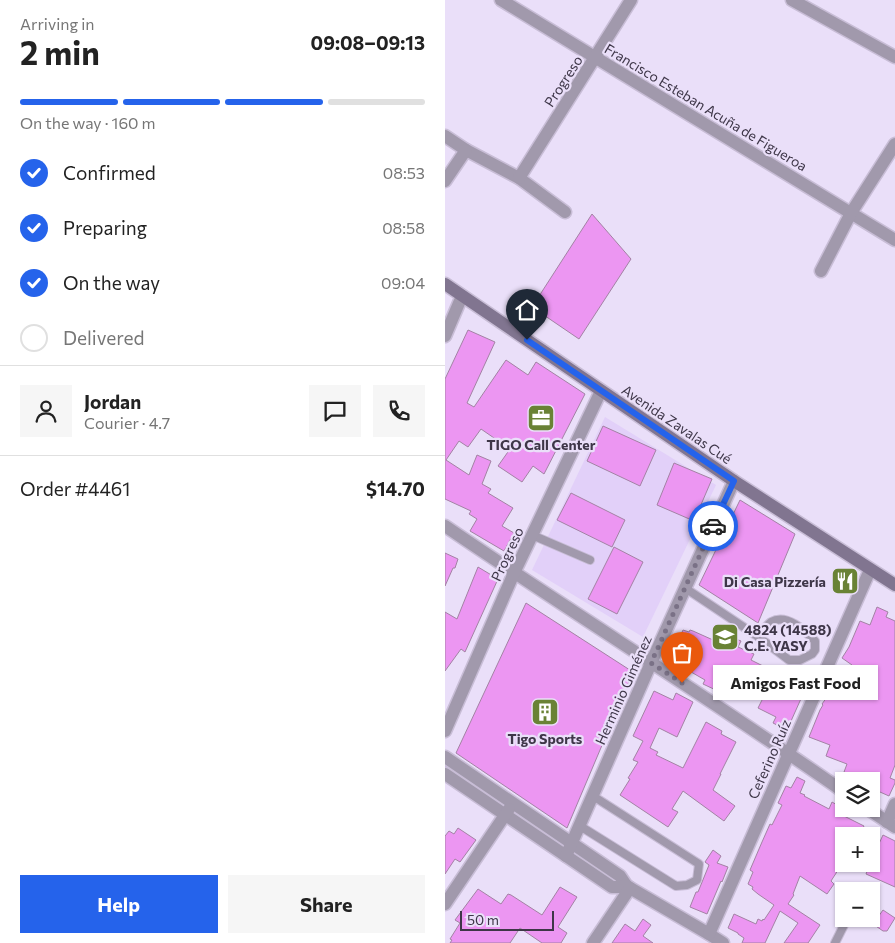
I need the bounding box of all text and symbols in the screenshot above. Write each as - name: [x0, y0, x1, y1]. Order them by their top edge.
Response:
- text: Arriving in: [20, 14, 94, 33]
- text: 09:08–09:13: [311, 31, 425, 54]
- text: 2 min: [20, 32, 100, 72]
- street label: Francisco Esteban Acuña de Figueroa: [602, 40, 810, 174]
- street label: Progreso: [540, 52, 586, 110]
- text: On the way · 160 m: [20, 113, 156, 132]
- icon: check: [20, 159, 48, 187]
- text: Confirmed: [63, 161, 156, 184]
- text: 08:53: [383, 163, 425, 182]
- icon: check: [20, 214, 48, 242]
- text: Preparing: [63, 216, 147, 239]
- text: 08:58: [382, 218, 425, 237]
- icon: check: [20, 269, 48, 297]
- text: On the way: [63, 271, 160, 294]
- text: 09:04: [381, 273, 425, 292]
- pin: [506, 289, 548, 340]
- icon: home: [513, 296, 541, 324]
- text: Delivered: [63, 326, 144, 349]
- street label: Avenida Zavalas Cué: [619, 381, 735, 467]
- button: person: [20, 385, 72, 437]
- button: chat: [309, 385, 361, 437]
- button: phone: [373, 385, 425, 437]
- text: Jordan: [84, 390, 141, 413]
- office icon: TIGO Call Center: [526, 403, 556, 433]
- text: Courier · 4.7: [84, 413, 170, 432]
- place label: TIGO Call Center: [486, 436, 596, 453]
- text: Order #4461: [20, 477, 130, 500]
- text: $14.70: [366, 477, 425, 500]
- courier: [688, 501, 738, 551]
- icon: car: [699, 512, 727, 540]
- street label: Progreso: [487, 524, 527, 584]
- restaurant icon: Di Casa Pizzería: [830, 566, 860, 596]
- place label: Di Casa Pizzería: [724, 573, 826, 590]
- place label: 4824 (14588) C.E. YASY: [744, 621, 832, 654]
- school or university icon: 4824 (14588) C.E. YASY: [710, 622, 740, 652]
- pin: [661, 632, 703, 683]
- street label: Herminio Giménez: [591, 633, 655, 747]
- icon: bag: [668, 639, 696, 667]
- callout: Amigos Fast Food: [712, 666, 877, 700]
- text: Amigos Fast Food: [730, 673, 861, 692]
- building icon: Tigo Sports: [530, 697, 560, 727]
- street label: Ceferino Ruíz: [744, 717, 794, 801]
- place label: Tigo Sports: [508, 730, 583, 747]
- map controls: [835, 772, 880, 927]
- button: layers: [835, 772, 880, 817]
- button: +: [835, 827, 880, 872]
- button: Help: [20, 875, 218, 933]
- button: Share: [228, 875, 425, 933]
- button: −: [835, 882, 880, 927]
- scale bar: [460, 908, 554, 931]
- text: 50 m: [467, 911, 499, 928]

